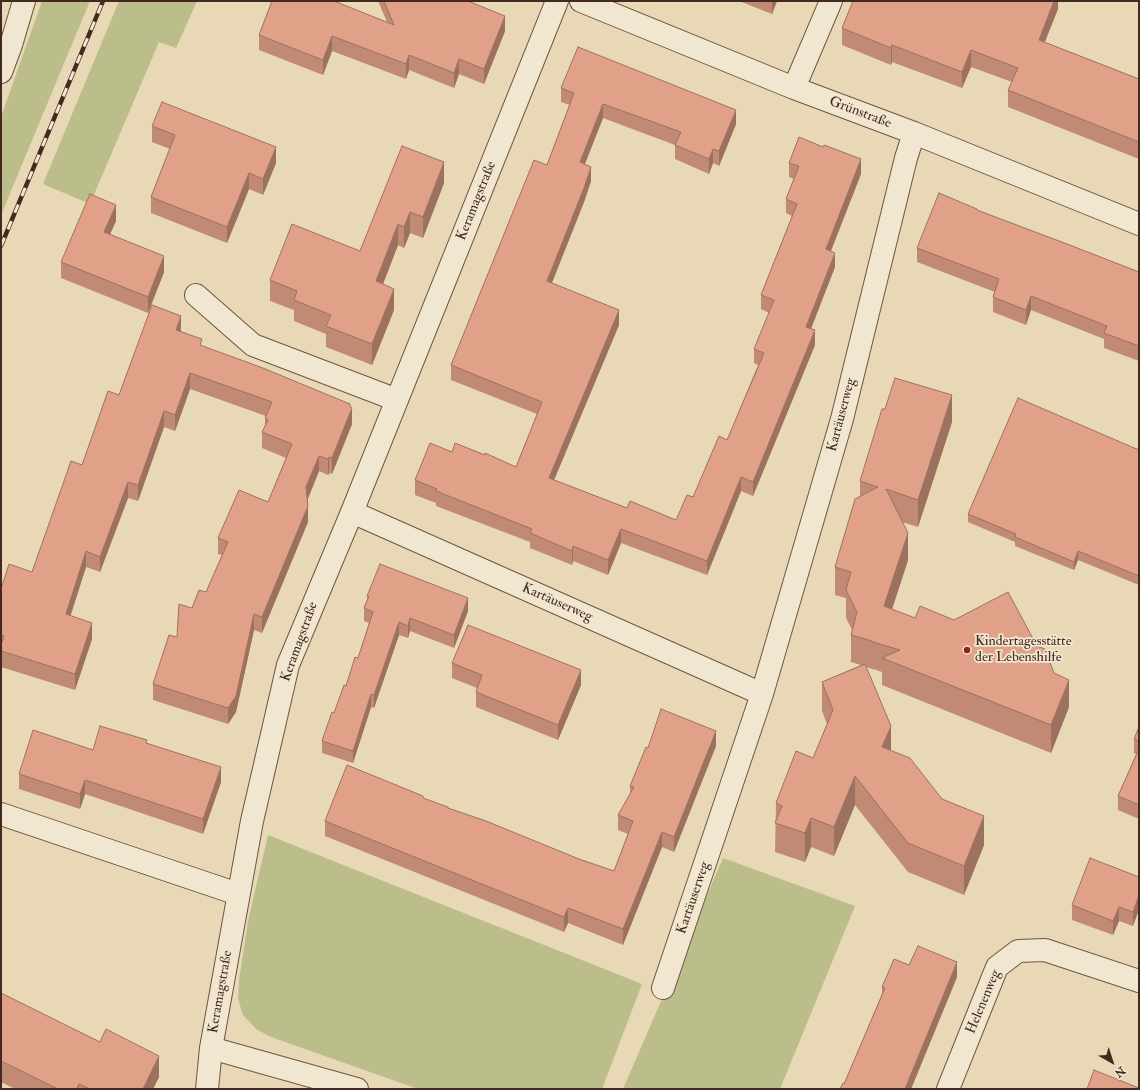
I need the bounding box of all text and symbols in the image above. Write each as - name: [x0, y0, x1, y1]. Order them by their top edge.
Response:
- street label: Grünstraße: [827, 93, 893, 133]
- street label: Keramagstraße: [454, 159, 500, 243]
- street label: Kartäuserweg: [824, 376, 860, 454]
- street label: Kartäuserweg: [519, 580, 595, 626]
- street label: Keramagstraße: [278, 600, 322, 684]
- place label: Kindertagesstätte der Lebenshilfe: [975, 634, 1072, 666]
- marker: Kindertagesstätte der Lebenshilfe: [962, 645, 972, 655]
- street label: Kartäuserweg: [674, 860, 714, 936]
- street label: Keramagstraße: [205, 949, 237, 1035]
- street label: Helenenweg: [963, 967, 1005, 1037]
- north arrow: [1092, 1042, 1132, 1082]
- text: N: [1112, 1064, 1128, 1080]

